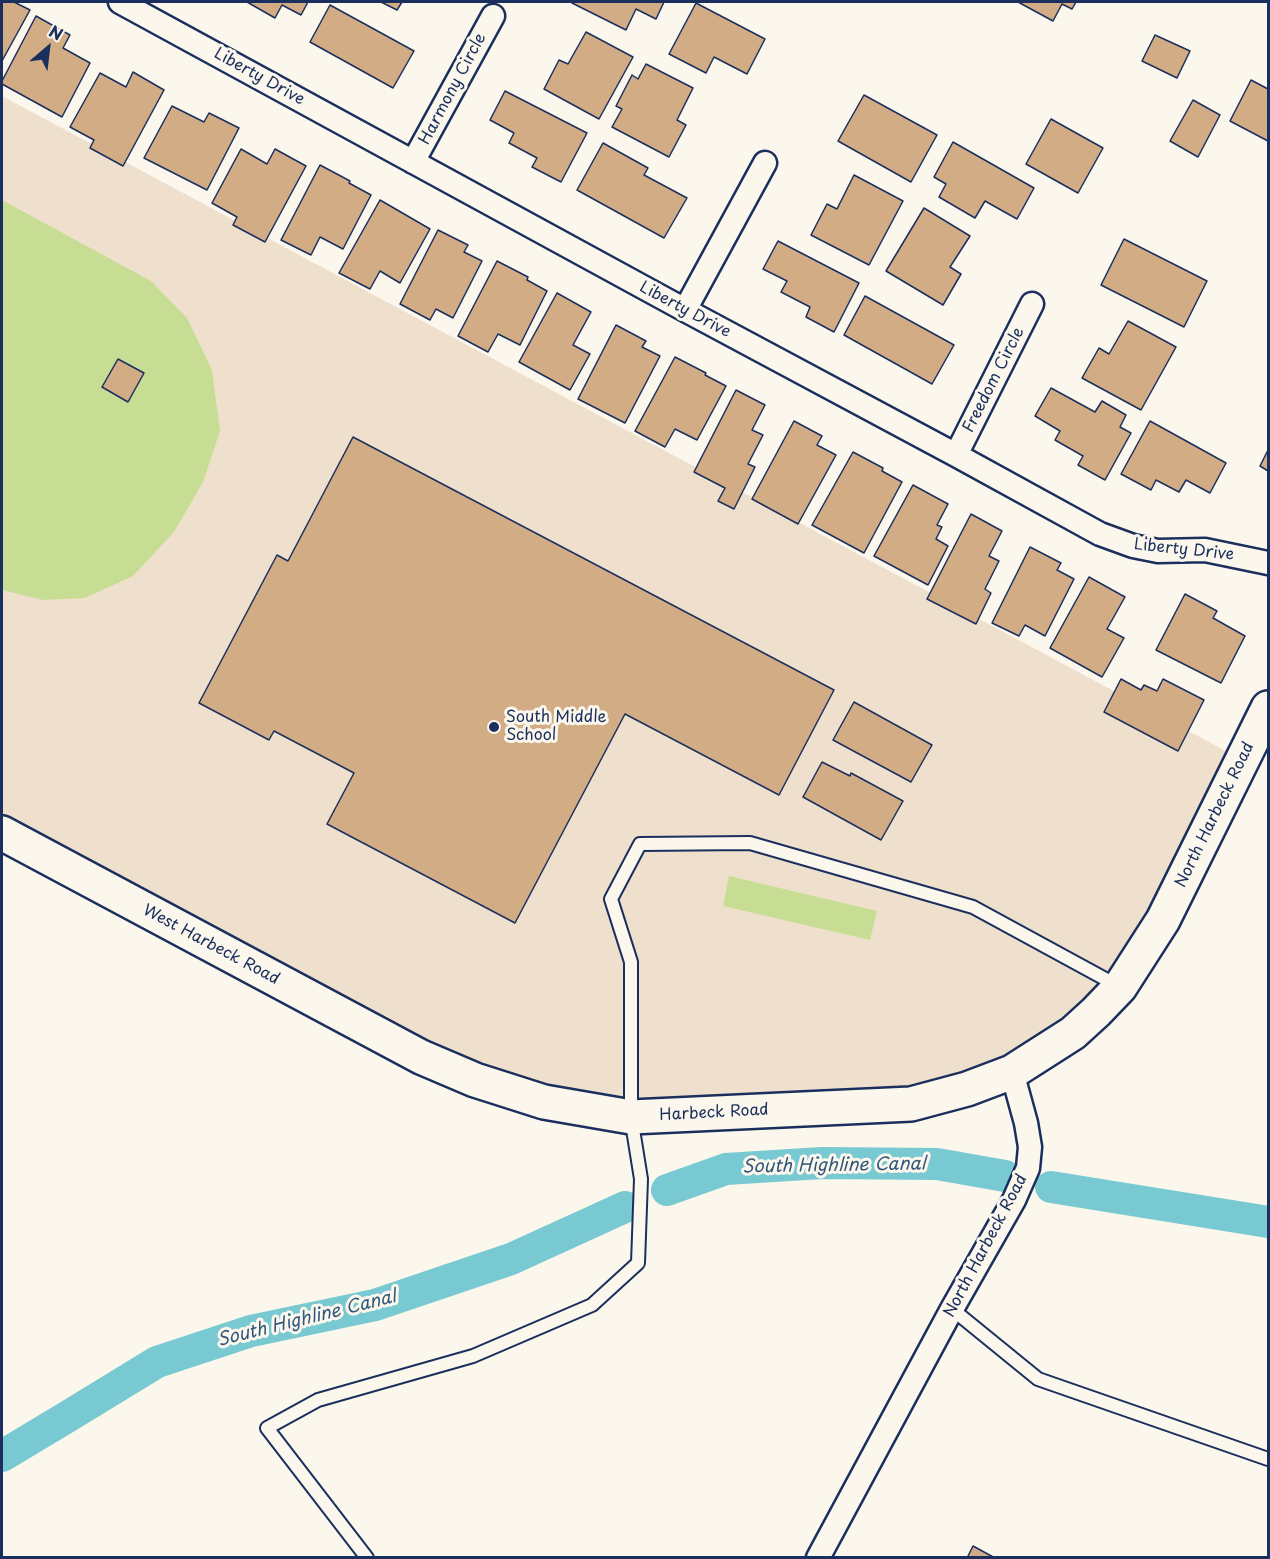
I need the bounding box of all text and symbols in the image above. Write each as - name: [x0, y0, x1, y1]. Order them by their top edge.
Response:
- north arrow: [18, 18, 78, 78]
- text: N: [45, 19, 68, 46]
- street label: Harmony Circle: [415, 30, 491, 148]
- street label: Liberty Drive: [210, 44, 308, 110]
- street label: Liberty Drive: [636, 278, 734, 342]
- street label: Freedom Circle: [959, 324, 1029, 436]
- street label: Liberty Drive: [1133, 535, 1235, 565]
- place label: South Middle School: [506, 708, 607, 746]
- marker: South Middle School: [487, 720, 501, 734]
- street label: North Harbeck Road: [1171, 739, 1259, 891]
- street label: West Harbeck Road: [139, 901, 283, 989]
- street label: Harbeck Road: [659, 1101, 769, 1125]
- water label: South Highline Canal: [742, 1154, 926, 1178]
- street label: North Harbeck Road: [940, 1171, 1032, 1321]
- water label: South Highline Canal: [215, 1286, 399, 1352]

